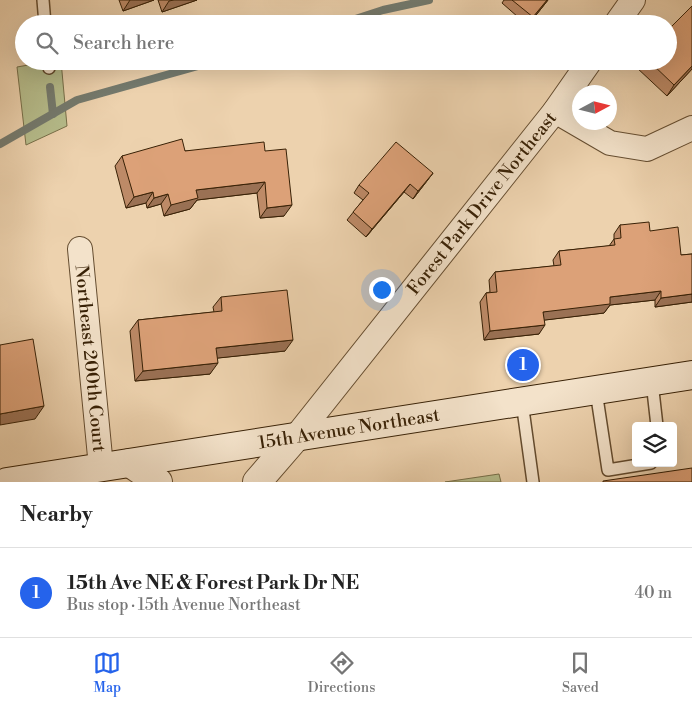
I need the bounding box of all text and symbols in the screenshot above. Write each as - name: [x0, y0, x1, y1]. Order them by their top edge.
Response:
- search box: [15, 15, 677, 70]
- icon: search: [33, 29, 61, 57]
- text: Search here: [73, 31, 174, 55]
- north arrow: [572, 85, 617, 130]
- street label: Forest Park Drive Northeast: [402, 106, 562, 300]
- street label: Northeast 200th Court: [70, 264, 111, 454]
- your location: [369, 277, 395, 303]
- pin: 1: [507, 346, 539, 384]
- street label: 15th Avenue Northeast: [257, 403, 442, 454]
- map controls: [632, 422, 677, 467]
- button: layers: [632, 422, 677, 467]
- text: Nearby: [20, 502, 93, 528]
- text: 15th Ave NE & Forest Park Dr NE: [67, 571, 359, 595]
- text: 1: [32, 583, 40, 603]
- text: 40 m: [635, 583, 672, 603]
- text: Bus stop · 15th Avenue Northeast: [67, 595, 301, 615]
- tab: Map: [93, 649, 121, 697]
- tab: Directions: [308, 649, 375, 697]
- tab: Saved: [562, 649, 599, 697]

